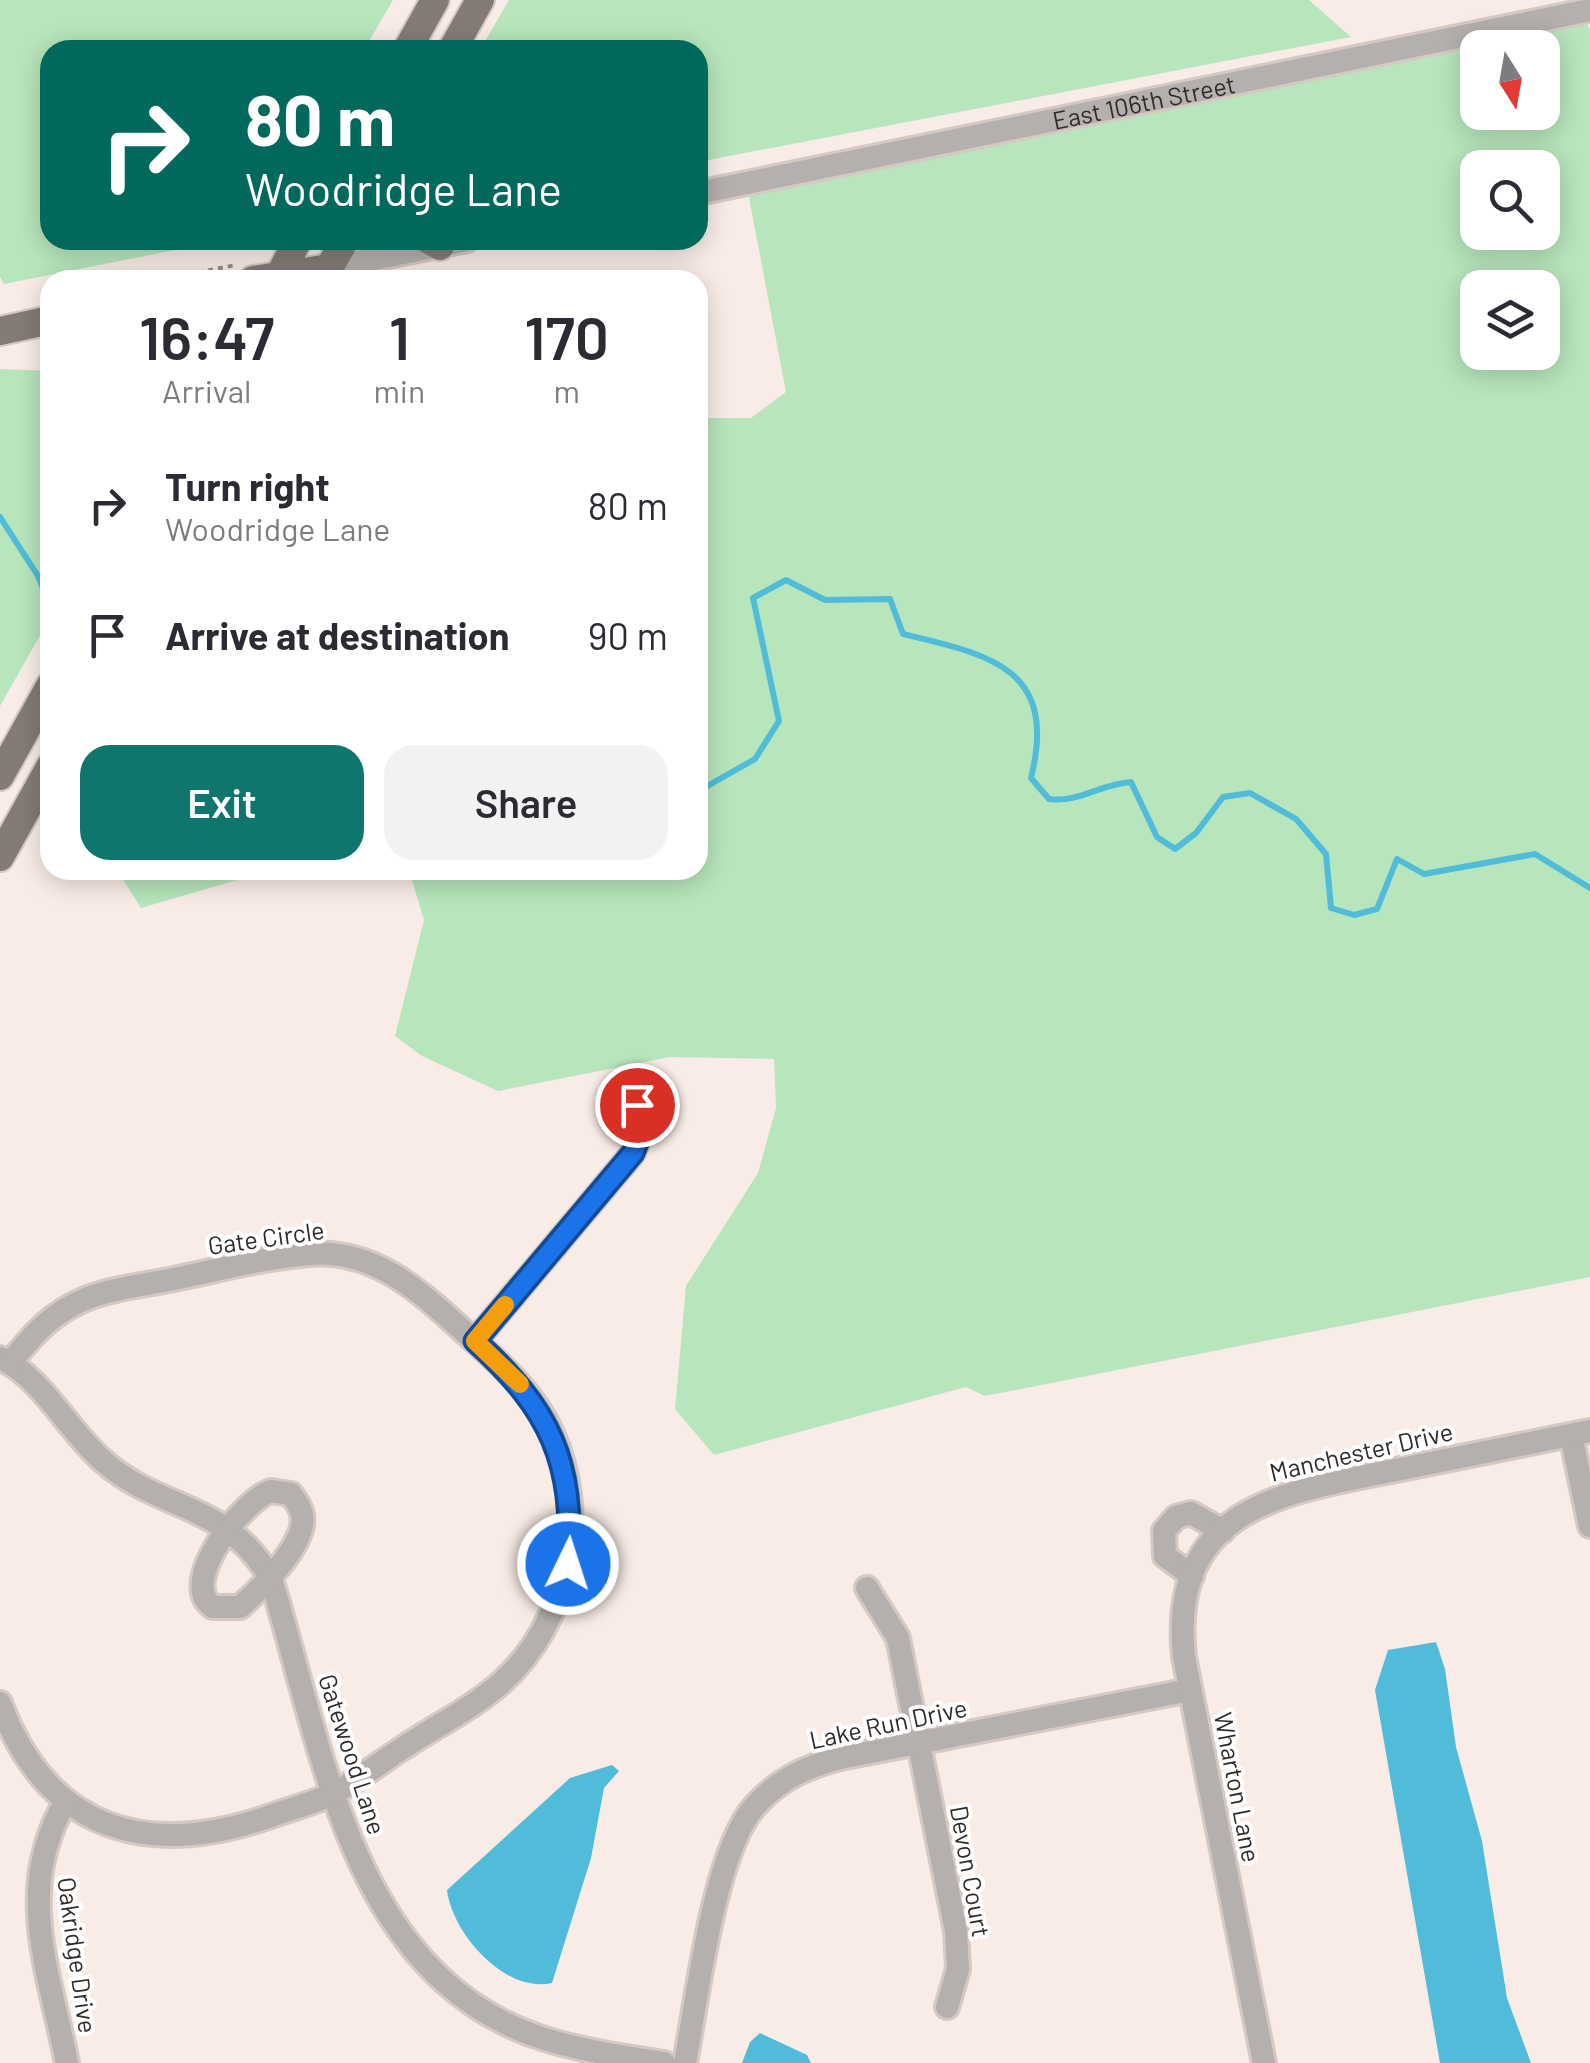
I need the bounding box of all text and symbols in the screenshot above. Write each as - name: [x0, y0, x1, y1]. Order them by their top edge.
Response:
- north arrow: [1460, 30, 1560, 130]
- map controls: [1460, 30, 1560, 370]
- street label: East 106th Street: [1050, 68, 1238, 135]
- text: 80 m: [245, 76, 395, 160]
- icon: right: [80, 80, 210, 210]
- button: search: [1460, 150, 1560, 250]
- text: Woodridge Lane: [245, 161, 562, 215]
- button: layers: [1460, 270, 1560, 370]
- text: 16:47: [139, 300, 274, 372]
- text: 1: [389, 300, 410, 372]
- text: 170: [524, 300, 609, 372]
- text: Arrival: [162, 371, 251, 409]
- text: min: [373, 371, 425, 409]
- text: m: [553, 371, 580, 409]
- text: Turn right: [165, 463, 330, 509]
- icon: right: [80, 478, 135, 533]
- text: 80 m: [588, 482, 668, 528]
- text: Woodridge Lane: [165, 509, 390, 547]
- icon: arrive: [80, 608, 135, 663]
- text: Arrive at destination: [165, 612, 510, 658]
- text: 90 m: [588, 612, 668, 658]
- button: Exit: [80, 745, 364, 860]
- button: Share: [384, 745, 668, 860]
- pin: [595, 1063, 680, 1148]
- icon: arrive: [610, 1078, 665, 1133]
- street label: Gate Circle: [206, 1214, 326, 1260]
- street label: Manchester Drive: [1266, 1415, 1456, 1487]
- position arrow: [516, 1512, 620, 1616]
- street label: Gatewood Lane: [313, 1670, 393, 1838]
- street label: Lake Run Drive: [807, 1692, 969, 1754]
- street label: Wharton Lane: [1209, 1709, 1267, 1865]
- street label: Devon Court: [945, 1803, 997, 1939]
- street label: Oakridge Drive: [52, 1875, 104, 2035]

